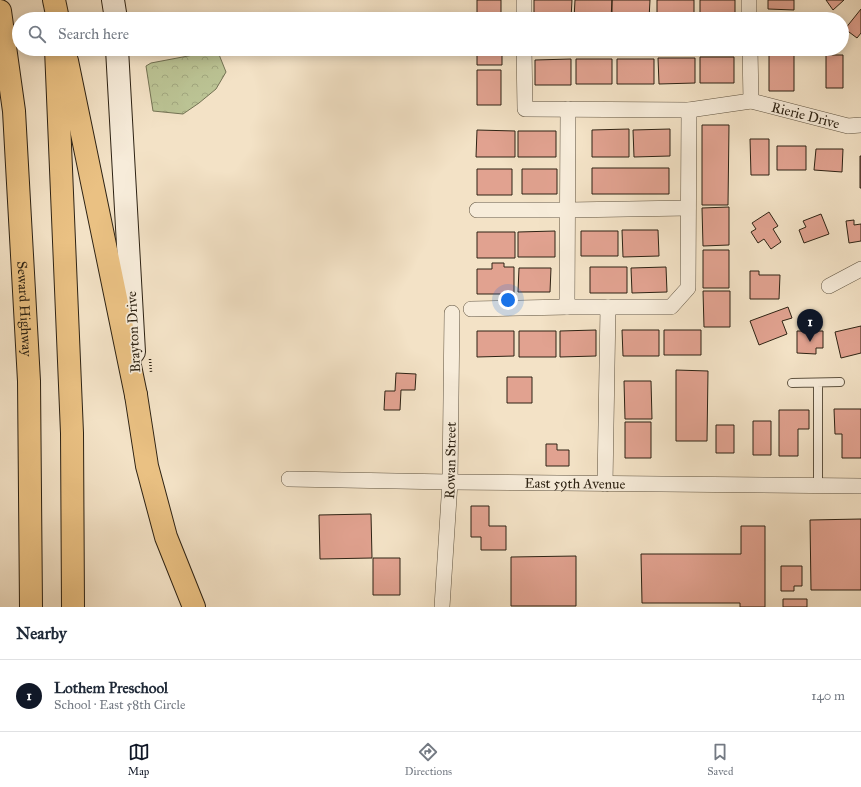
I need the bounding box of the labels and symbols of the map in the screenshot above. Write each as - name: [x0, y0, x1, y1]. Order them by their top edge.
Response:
- street label: Rierie Drive: [770, 99, 842, 133]
- street label: Seward Highway: [13, 260, 36, 357]
- your location: [498, 290, 518, 310]
- street label: Brayton Drive: [123, 291, 144, 373]
- pin: 1: [797, 309, 823, 342]
- street label: Rowan Street: [441, 421, 460, 499]
- street label: East 59th Avenue: [524, 475, 626, 493]

